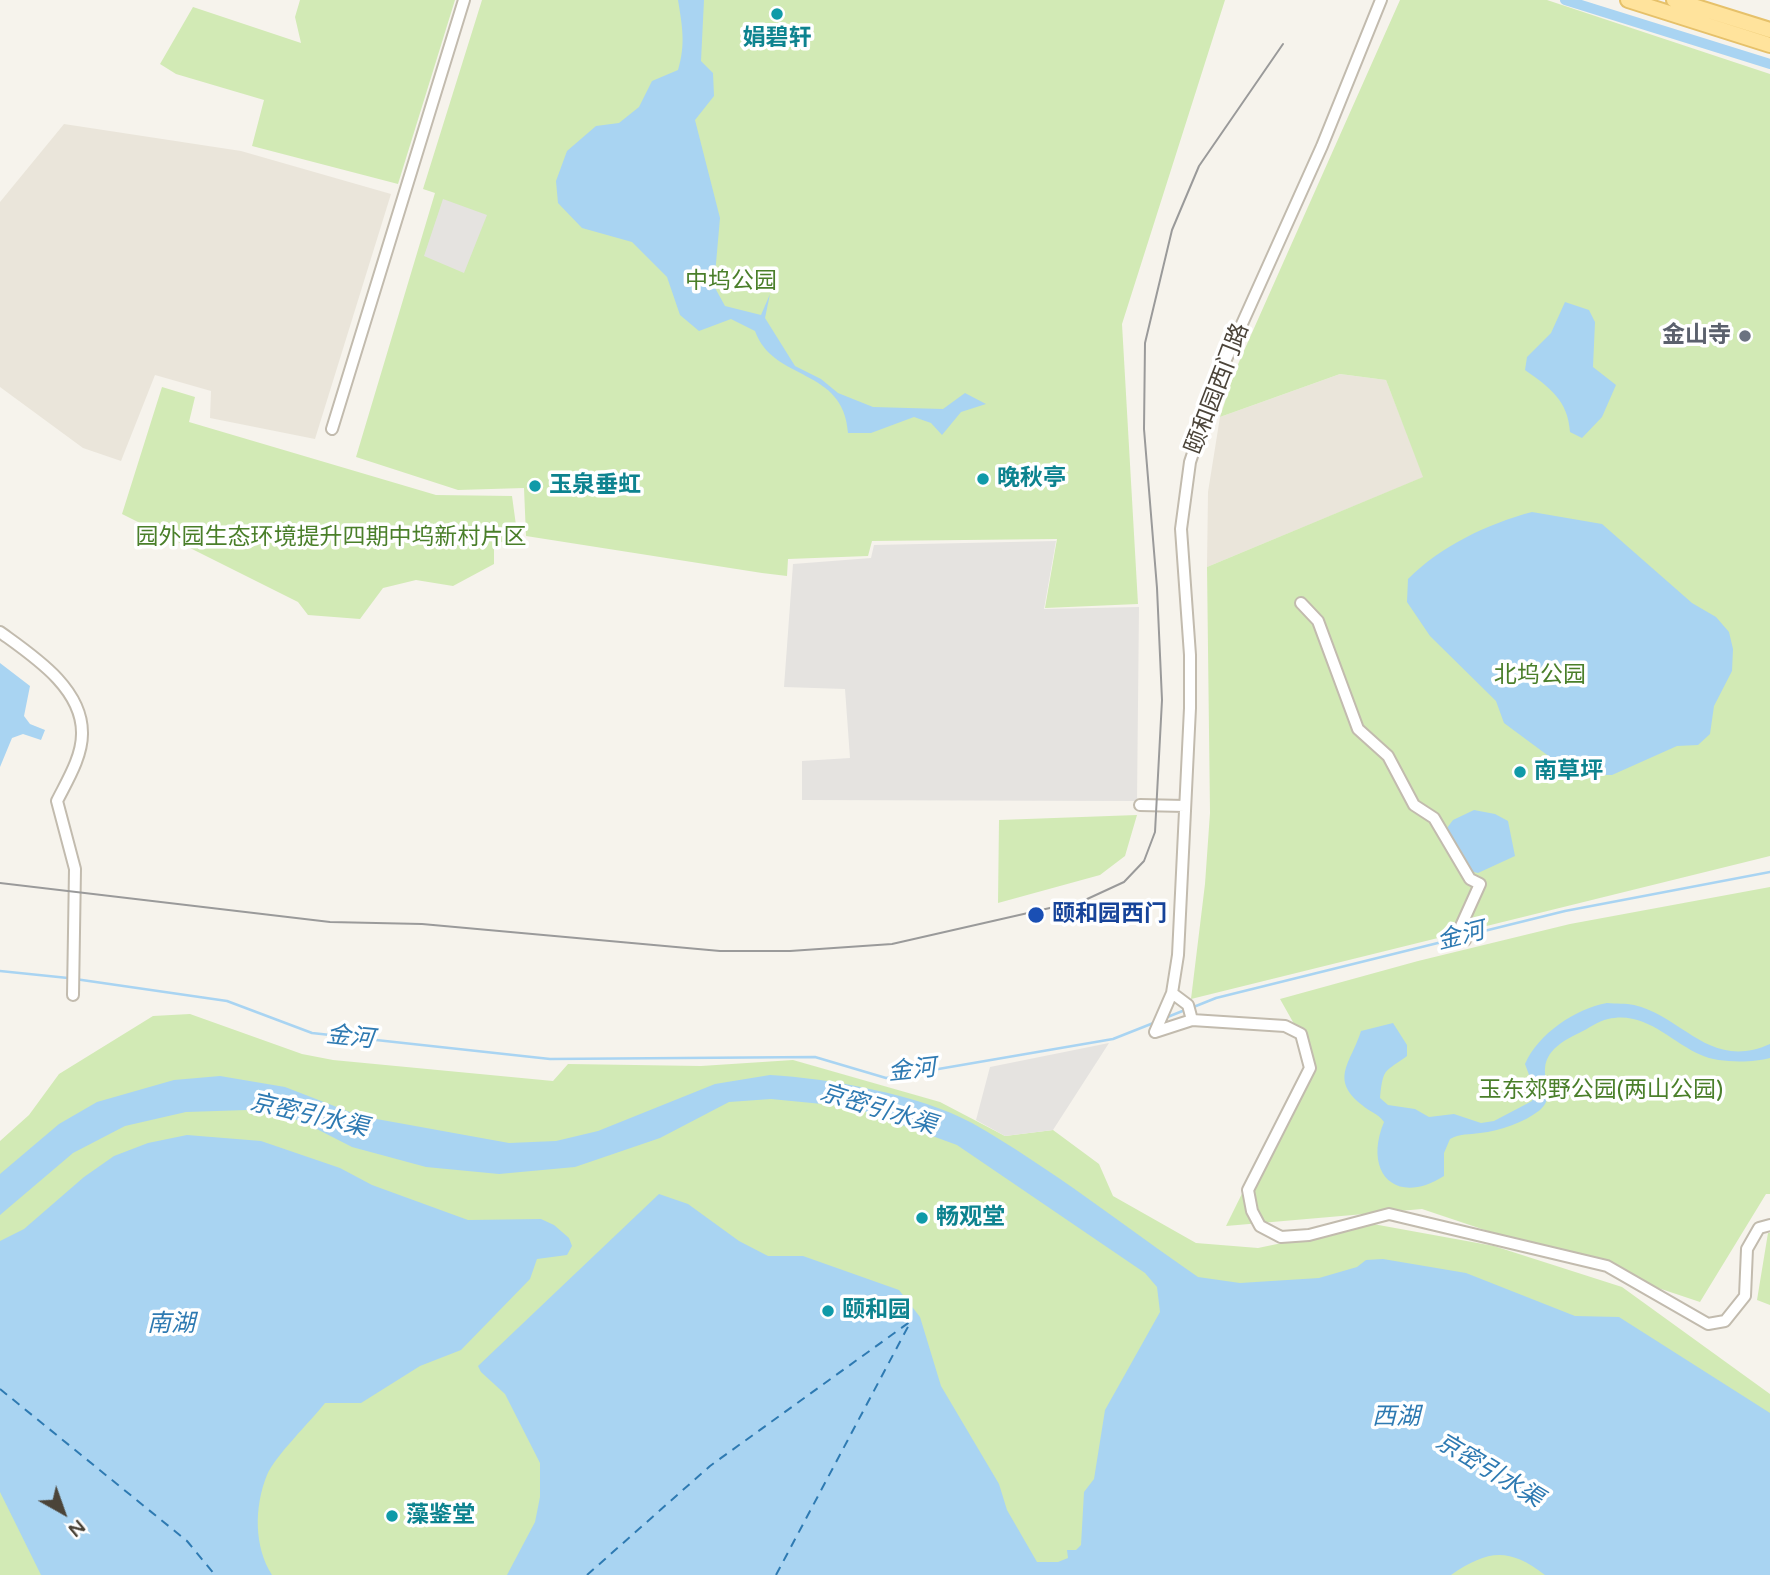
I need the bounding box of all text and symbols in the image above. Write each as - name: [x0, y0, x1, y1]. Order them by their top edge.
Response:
- marker: 娟碧轩: [769, 6, 785, 22]
- place label: 娟碧轩: [743, 25, 811, 53]
- park label: 中坞公园: [685, 268, 777, 296]
- street label: 颐和园西门路: [1180, 320, 1256, 458]
- place label: 金山寺: [1662, 322, 1731, 350]
- marker: 金山寺: [1737, 328, 1753, 344]
- place label: 晚秋亭: [997, 465, 1066, 493]
- marker: 晚秋亭: [975, 471, 991, 487]
- place label: 玉泉垂虹: [549, 472, 641, 500]
- marker: 玉泉垂虹: [527, 478, 543, 494]
- park label: 园外园生态环境提升四期中坞新村片区: [136, 524, 526, 552]
- park label: 北坞公园: [1494, 662, 1586, 690]
- place label: 南草坪: [1534, 758, 1603, 786]
- marker: 南草坪: [1512, 764, 1528, 780]
- place label: 颐和园西门: [1052, 901, 1167, 929]
- marker: 颐和园西门: [1026, 905, 1046, 925]
- water label: 金河: [1434, 917, 1488, 957]
- water label: 金河: [325, 1021, 375, 1055]
- water label: 金河: [887, 1054, 937, 1088]
- park label: 玉东郊野公园(两山公园): [1479, 1077, 1723, 1105]
- water label: 京密引水渠: [816, 1079, 940, 1141]
- water label: 京密引水渠: [247, 1088, 371, 1144]
- place label: 畅观堂: [936, 1204, 1005, 1232]
- marker: 畅观堂: [914, 1210, 930, 1226]
- place label: 颐和园: [842, 1297, 911, 1325]
- marker: 颐和园: [820, 1303, 836, 1319]
- water label: 南湖: [147, 1311, 195, 1339]
- water label: 西湖: [1372, 1404, 1420, 1432]
- water label: 京密引水渠: [1430, 1428, 1548, 1514]
- north arrow: [28, 1477, 98, 1547]
- place label: 藻鉴堂: [406, 1502, 475, 1530]
- marker: 藻鉴堂: [384, 1508, 400, 1524]
- text: N: [64, 1515, 89, 1541]

